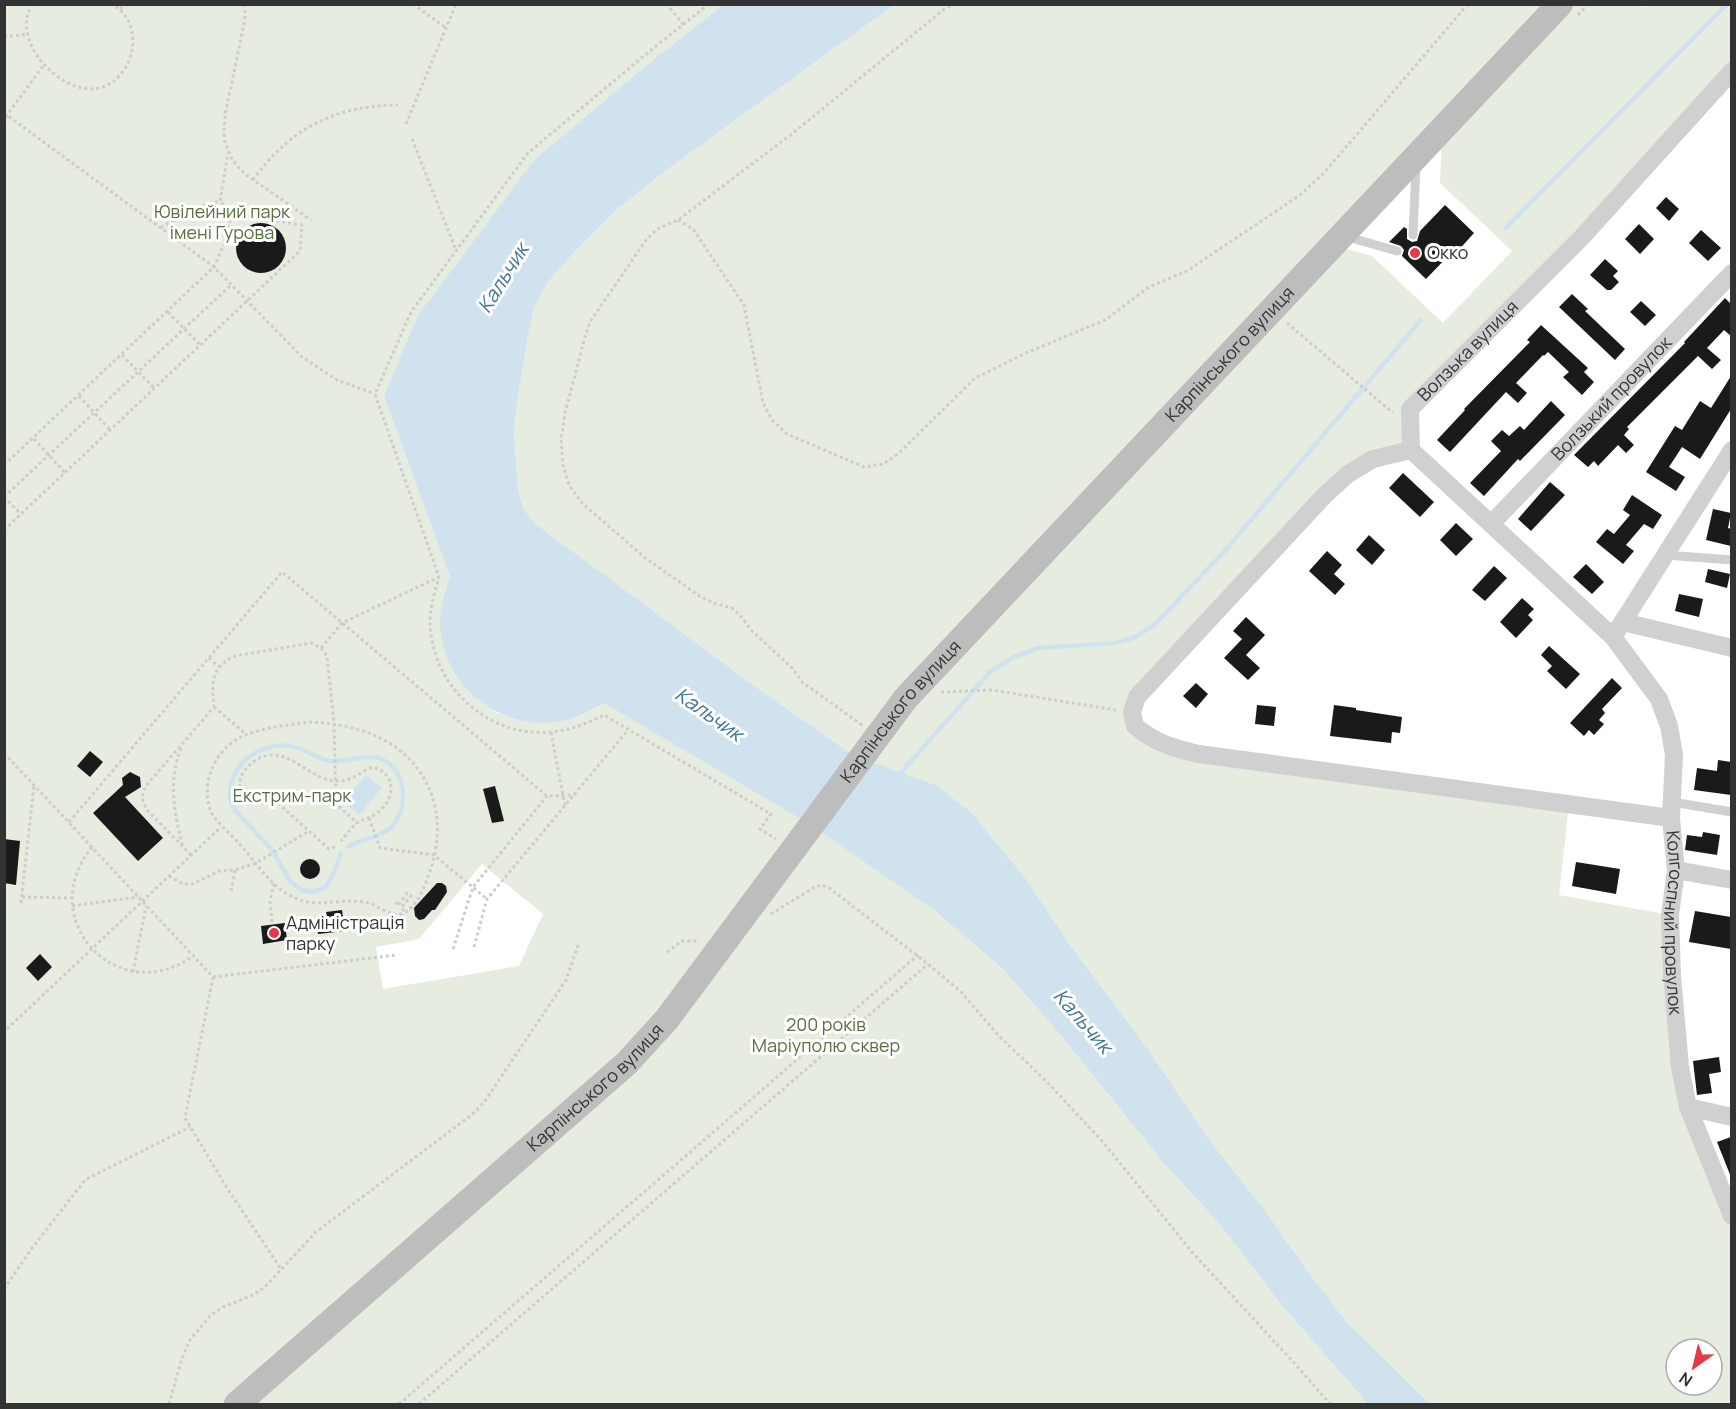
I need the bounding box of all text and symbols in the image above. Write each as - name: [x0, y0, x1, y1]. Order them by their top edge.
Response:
- park label: Ювілейний парк імені Гурова: [154, 199, 291, 244]
- water label: Кальчик: [471, 235, 536, 318]
- place label: Окко: [1427, 240, 1468, 264]
- marker: Окко: [1408, 246, 1422, 260]
- street label: Карпінського вулиця: [1159, 280, 1299, 427]
- street label: Волзька вулиця: [1411, 295, 1523, 406]
- street label: Волзький провулок: [1545, 330, 1677, 465]
- street label: Карпінського вулиця: [834, 634, 966, 787]
- water label: Кальчик: [670, 680, 751, 749]
- park label: Екстрим-парк: [233, 783, 352, 807]
- street label: Колгоспний провулок: [1659, 829, 1689, 1017]
- place label: Адміністрація парку: [286, 910, 404, 955]
- marker: Адміністрація парку: [267, 926, 281, 940]
- water label: Кальчик: [1048, 983, 1121, 1061]
- park label: 200 років Маріуполю сквер: [752, 1012, 900, 1057]
- street label: Карпінського вулиця: [521, 1018, 668, 1156]
- north arrow: [1664, 1337, 1724, 1397]
- text: N: [1675, 1367, 1697, 1392]

